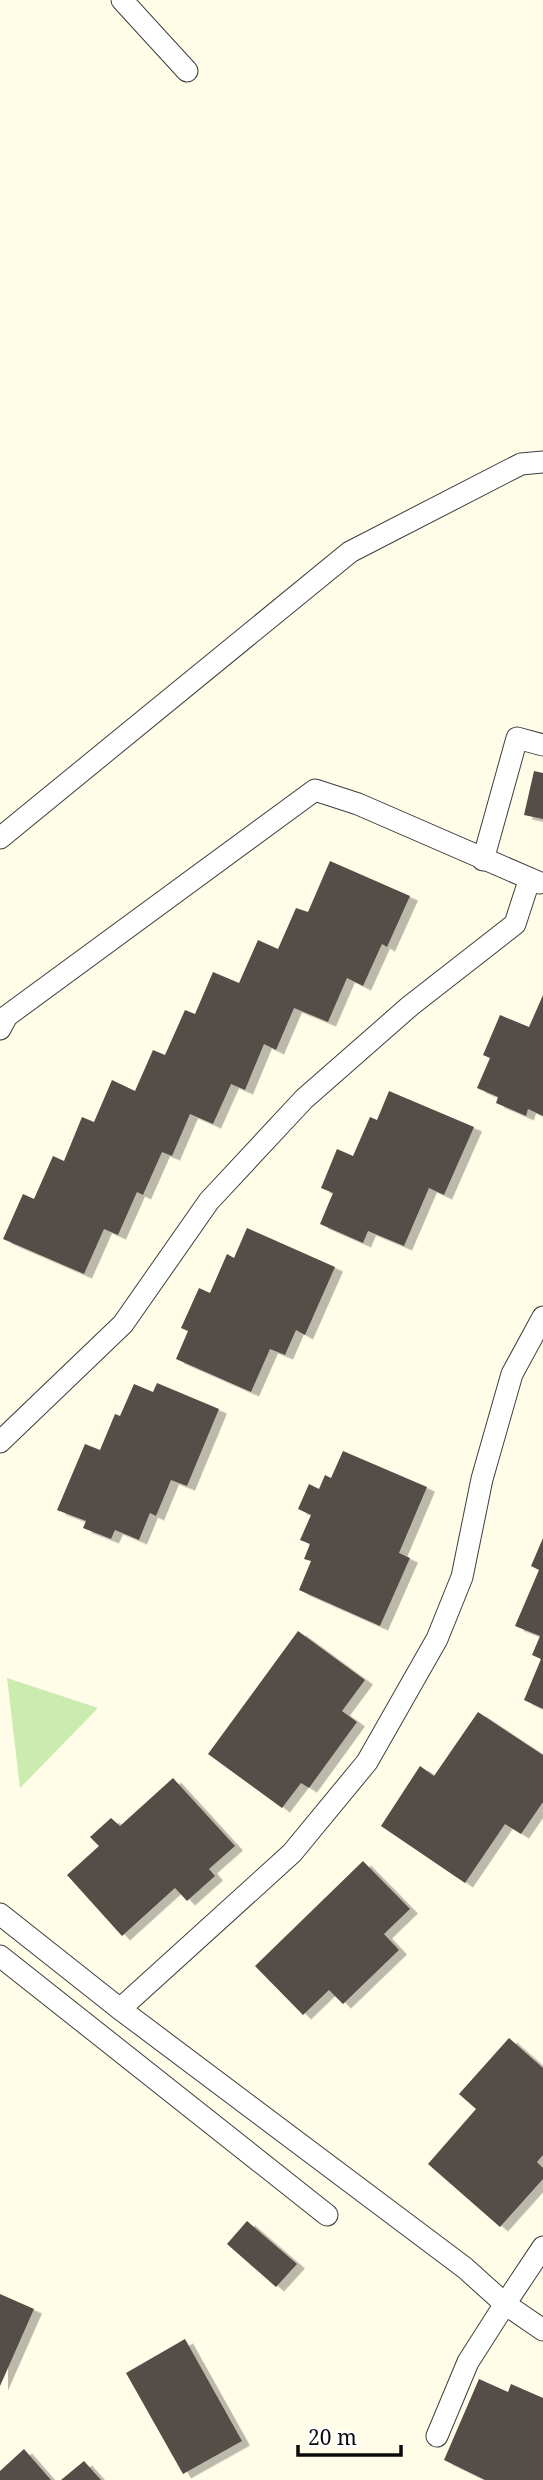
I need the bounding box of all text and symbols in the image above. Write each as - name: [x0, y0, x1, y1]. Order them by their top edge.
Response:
- scale bar: [298, 2414, 401, 2458]
- text: 20 m: [308, 2423, 357, 2451]

